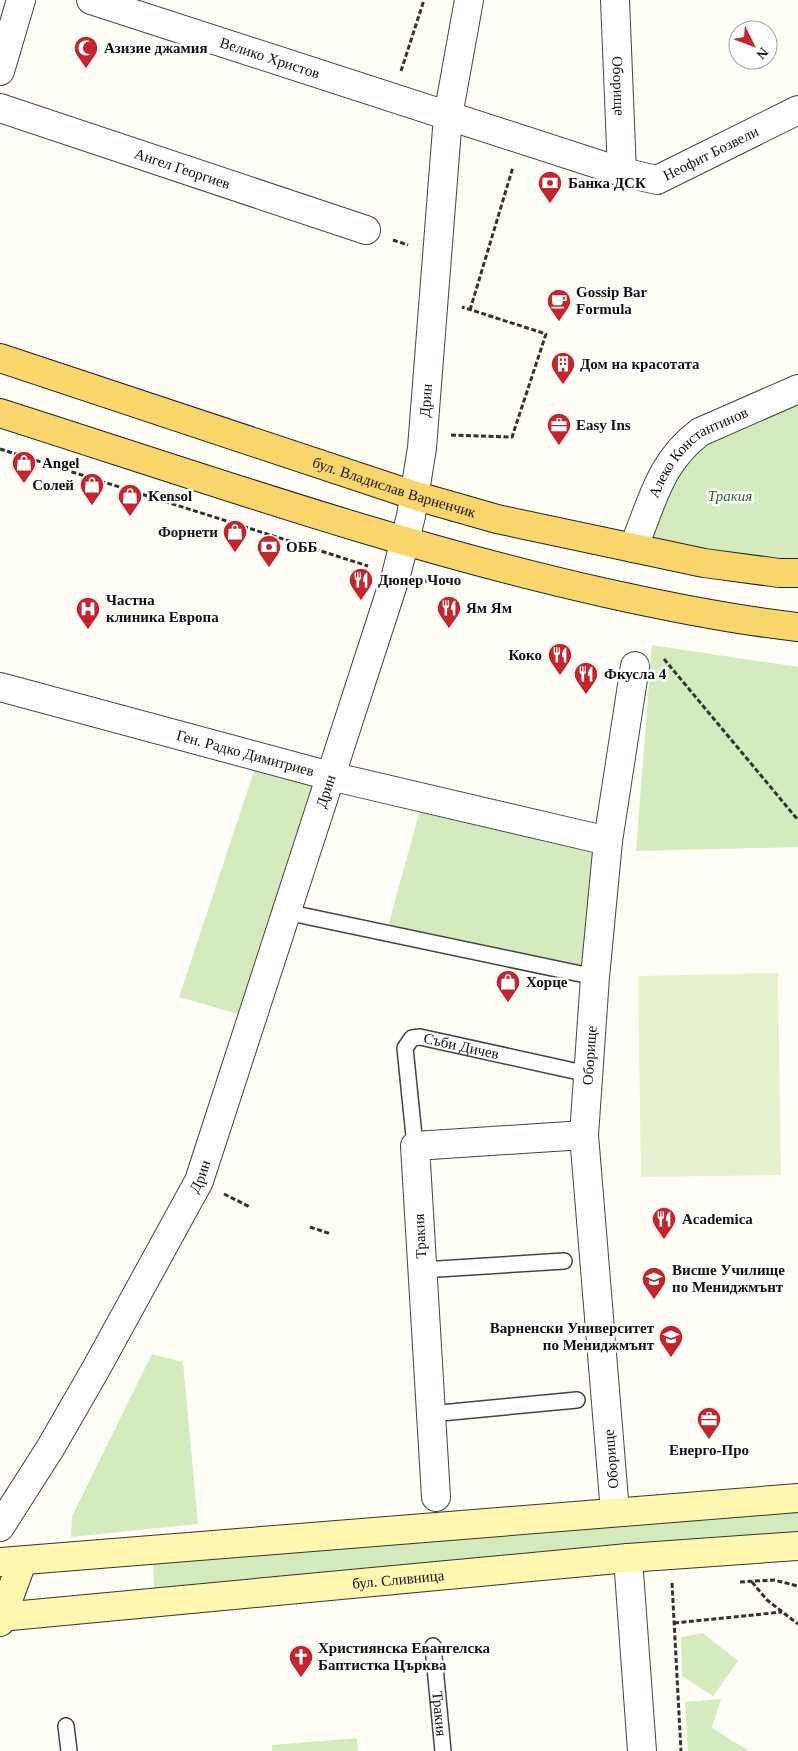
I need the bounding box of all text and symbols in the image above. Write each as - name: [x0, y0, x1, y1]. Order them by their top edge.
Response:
- north arrow: [728, 20, 778, 70]
- street label: Велико Христов: [218, 34, 322, 82]
- mosque icon: Азизие джамия: [73, 35, 99, 69]
- place label: Азизие джамия: [104, 40, 208, 56]
- text: N: [753, 45, 771, 62]
- street label: Оборище: [609, 56, 628, 116]
- street label: Неофит Бозвели: [660, 123, 761, 184]
- street label: Ангел Георгиев: [132, 145, 232, 192]
- bank icon: Банка ДСК: [537, 170, 563, 204]
- place label: Банка ДСК: [568, 175, 646, 191]
- place label: Gossip Bar Formula: [576, 284, 648, 317]
- cafe icon: Gossip Bar Formula: [546, 288, 572, 322]
- building icon: Дом на красотата: [550, 351, 576, 385]
- place label: Дом на красотата: [580, 356, 700, 372]
- street label: Дрин: [416, 383, 435, 418]
- street label: Алеко Константинов: [646, 404, 750, 500]
- office icon: Easy Ins: [546, 412, 572, 446]
- place label: Easy Ins: [576, 417, 631, 433]
- shop icon: Angel: [11, 450, 37, 484]
- street label: бул. Владислав Варненчик: [311, 454, 478, 521]
- place label: Angel: [42, 455, 80, 471]
- shop icon: Солей: [79, 472, 105, 506]
- place label: Солей: [32, 477, 74, 493]
- shop icon: Kensol: [117, 483, 143, 517]
- place label: Kensol: [148, 488, 192, 504]
- park label: Тракия: [708, 488, 752, 504]
- shop icon: Форнети: [222, 519, 248, 553]
- place label: Форнети: [158, 524, 218, 540]
- bank icon: ОББ: [256, 534, 282, 568]
- place label: ОББ: [286, 539, 318, 555]
- restaurant icon: Дюнер Чочо: [348, 567, 374, 601]
- place label: Дюнер Чочо: [378, 572, 461, 588]
- place label: Частна клиника Европа: [106, 592, 219, 625]
- restaurant icon: Ям Ям: [436, 595, 462, 629]
- hospital icon: Частна клиника Европа: [75, 596, 101, 630]
- place label: Ям Ям: [466, 600, 512, 616]
- restaurant icon: Коко: [547, 642, 573, 676]
- place label: Коко: [508, 647, 542, 663]
- restaurant icon: Фкусла 4: [573, 661, 599, 695]
- place label: Фкусла 4: [604, 666, 667, 682]
- street label: Ген. Радко Димитриев: [175, 727, 316, 779]
- street label: Дрин: [313, 773, 338, 810]
- shop icon: Хорце: [495, 969, 521, 1003]
- place label: Хорце: [526, 974, 568, 990]
- street label: Оборище: [579, 1025, 600, 1086]
- street label: Съби Дичев: [422, 1030, 500, 1062]
- street label: Дрин: [186, 1158, 213, 1196]
- restaurant icon: Academica: [651, 1206, 677, 1240]
- place label: Academica: [682, 1211, 753, 1227]
- street label: Тракия: [411, 1213, 429, 1259]
- place label: Висше Училище по Мениджмънт: [672, 1262, 785, 1295]
- school or university icon: Висше Училище по Мениджмънт: [641, 1266, 667, 1300]
- place label: Варненски Университет по Мениджмънт: [490, 1320, 655, 1353]
- school or university icon: Варненски Университет по Мениджмънт: [658, 1324, 684, 1358]
- office icon: Енерго-Про: [696, 1406, 722, 1440]
- street label: Оборище: [600, 1428, 622, 1489]
- place label: Енерго-Про: [669, 1442, 749, 1458]
- street label: бул. Сливница: [352, 1567, 445, 1592]
- place label: Християнска Евангелска Баптистка Църква: [318, 1640, 491, 1673]
- church icon: Християнска Евангелска Баптистка Църква: [288, 1644, 314, 1678]
- street label: Тракия: [429, 1691, 450, 1737]

